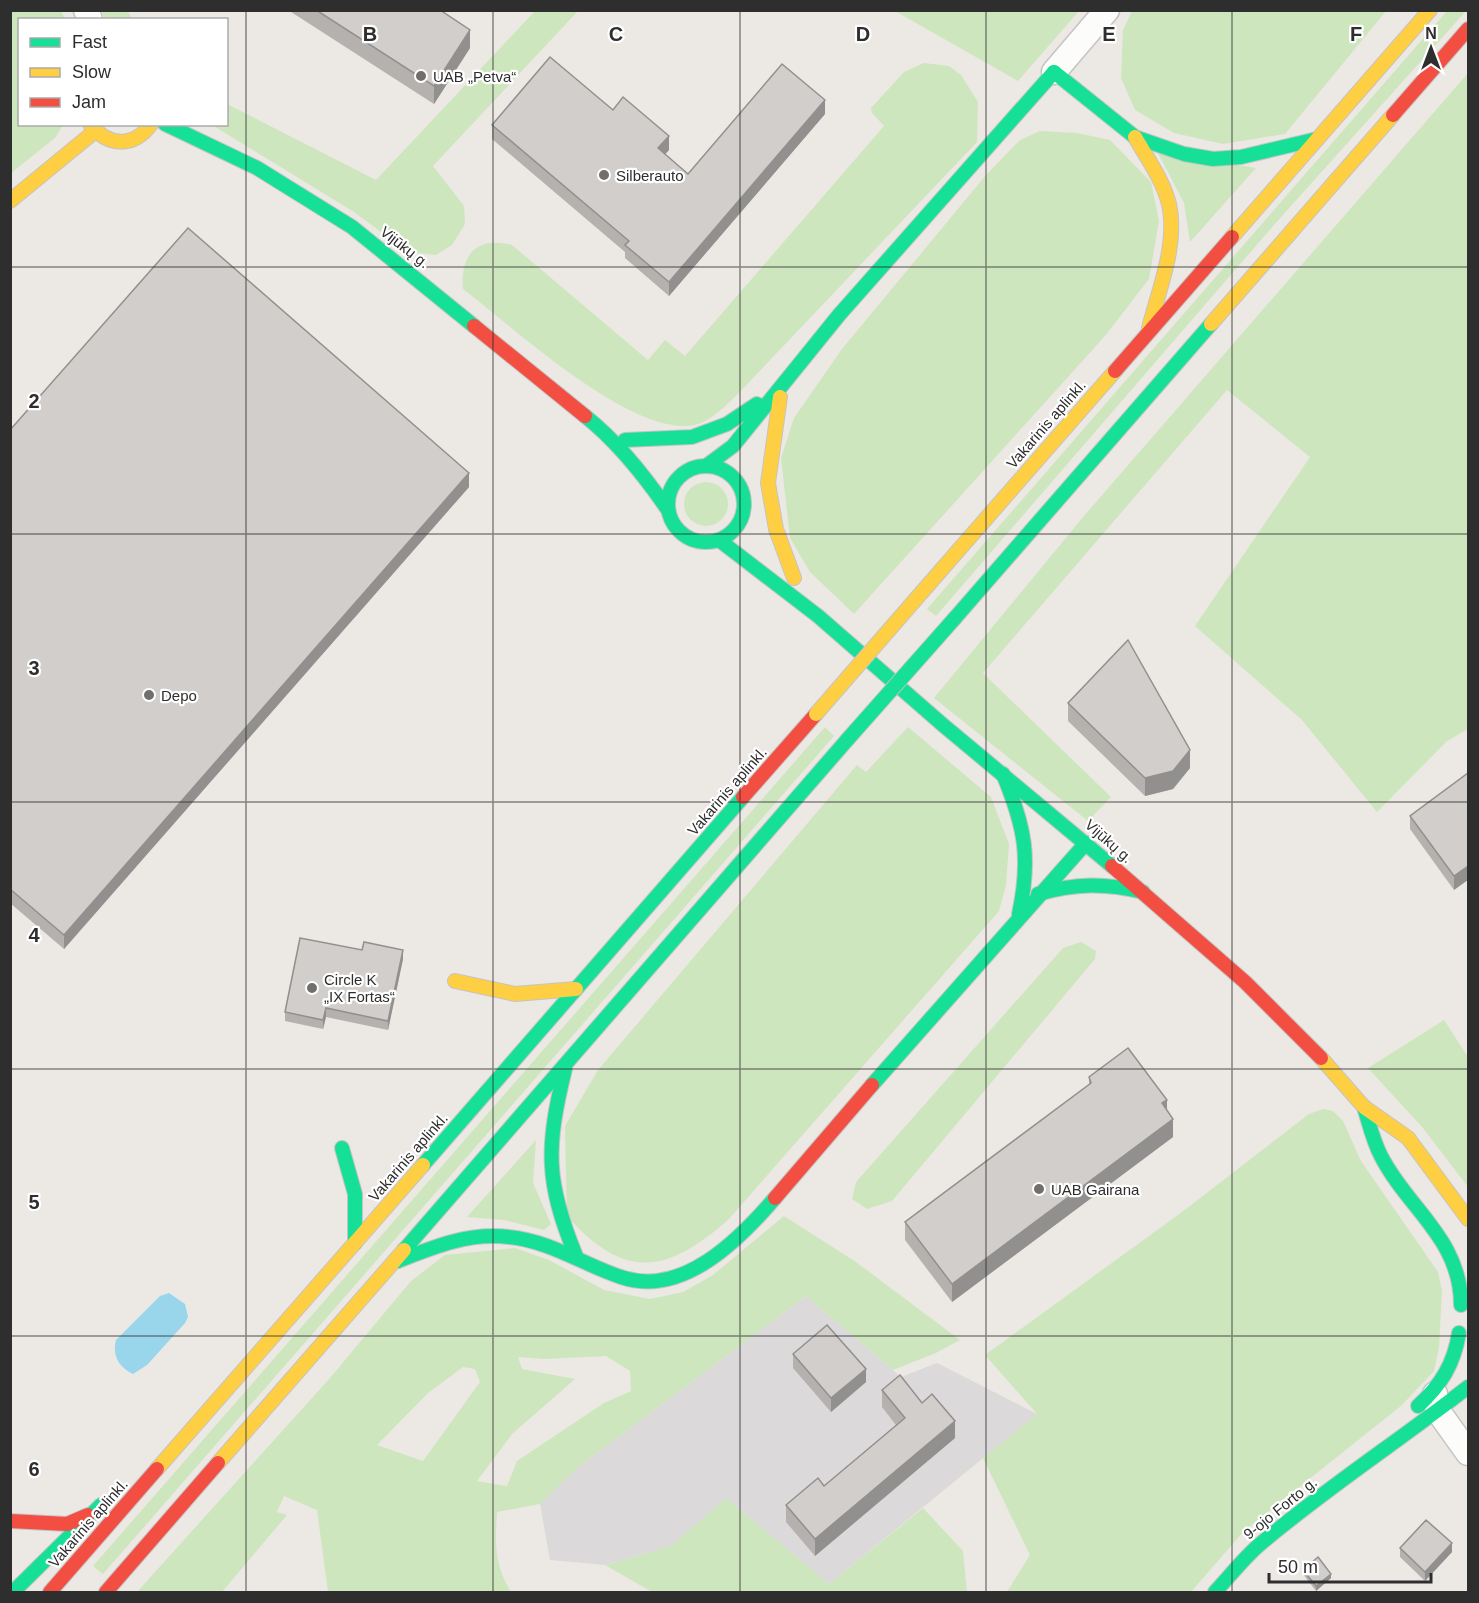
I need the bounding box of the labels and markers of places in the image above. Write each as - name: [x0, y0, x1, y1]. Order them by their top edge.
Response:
- place label: UAB „Petva“: [433, 68, 516, 85]
- marker: UAB „Petva“: [414, 69, 428, 83]
- place label: Silberauto: [616, 167, 684, 184]
- marker: Silberauto: [597, 168, 611, 182]
- place label: Depo: [161, 687, 197, 704]
- marker: Depo: [142, 688, 156, 702]
- place label: Circle K „IX Fortas“: [324, 971, 395, 1005]
- marker: Circle K „IX Fortas“: [305, 981, 319, 995]
- place label: UAB Gairana: [1051, 1181, 1140, 1198]
- marker: UAB Gairana: [1032, 1182, 1046, 1196]

